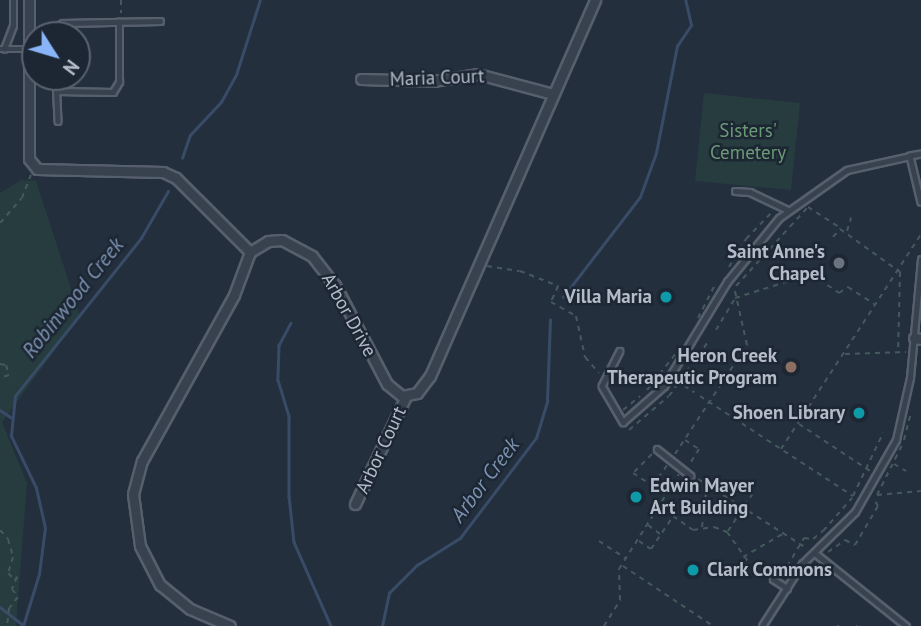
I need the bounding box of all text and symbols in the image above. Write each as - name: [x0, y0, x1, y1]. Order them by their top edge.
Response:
- north arrow: [21, 21, 91, 91]
- text: N: [58, 55, 85, 80]
- street label: Maria Court: [389, 65, 485, 91]
- park label: Sisters' Cemetery: [710, 120, 786, 164]
- water label: Robinwood Creek: [17, 233, 129, 363]
- place label: Saint Anne's Chapel: [726, 241, 825, 285]
- marker: Saint Anne's Chapel: [831, 255, 847, 271]
- street label: Arbor Drive: [317, 269, 381, 361]
- place label: Villa Maria: [564, 286, 652, 308]
- marker: Villa Maria: [658, 289, 674, 305]
- place label: Heron Creek Therapeutic Program: [606, 345, 777, 389]
- marker: Heron Creek Therapeutic Program: [783, 359, 799, 375]
- place label: Shoen Library: [733, 402, 845, 424]
- street label: Arbor Court: [351, 403, 411, 497]
- marker: Shoen Library: [851, 405, 867, 421]
- water label: Arbor Creek: [445, 433, 525, 527]
- place label: Edwin Mayer Art Building: [650, 475, 754, 519]
- marker: Edwin Mayer Art Building: [628, 489, 644, 505]
- place label: Clark Commons: [707, 559, 833, 581]
- marker: Clark Commons: [685, 562, 701, 578]

